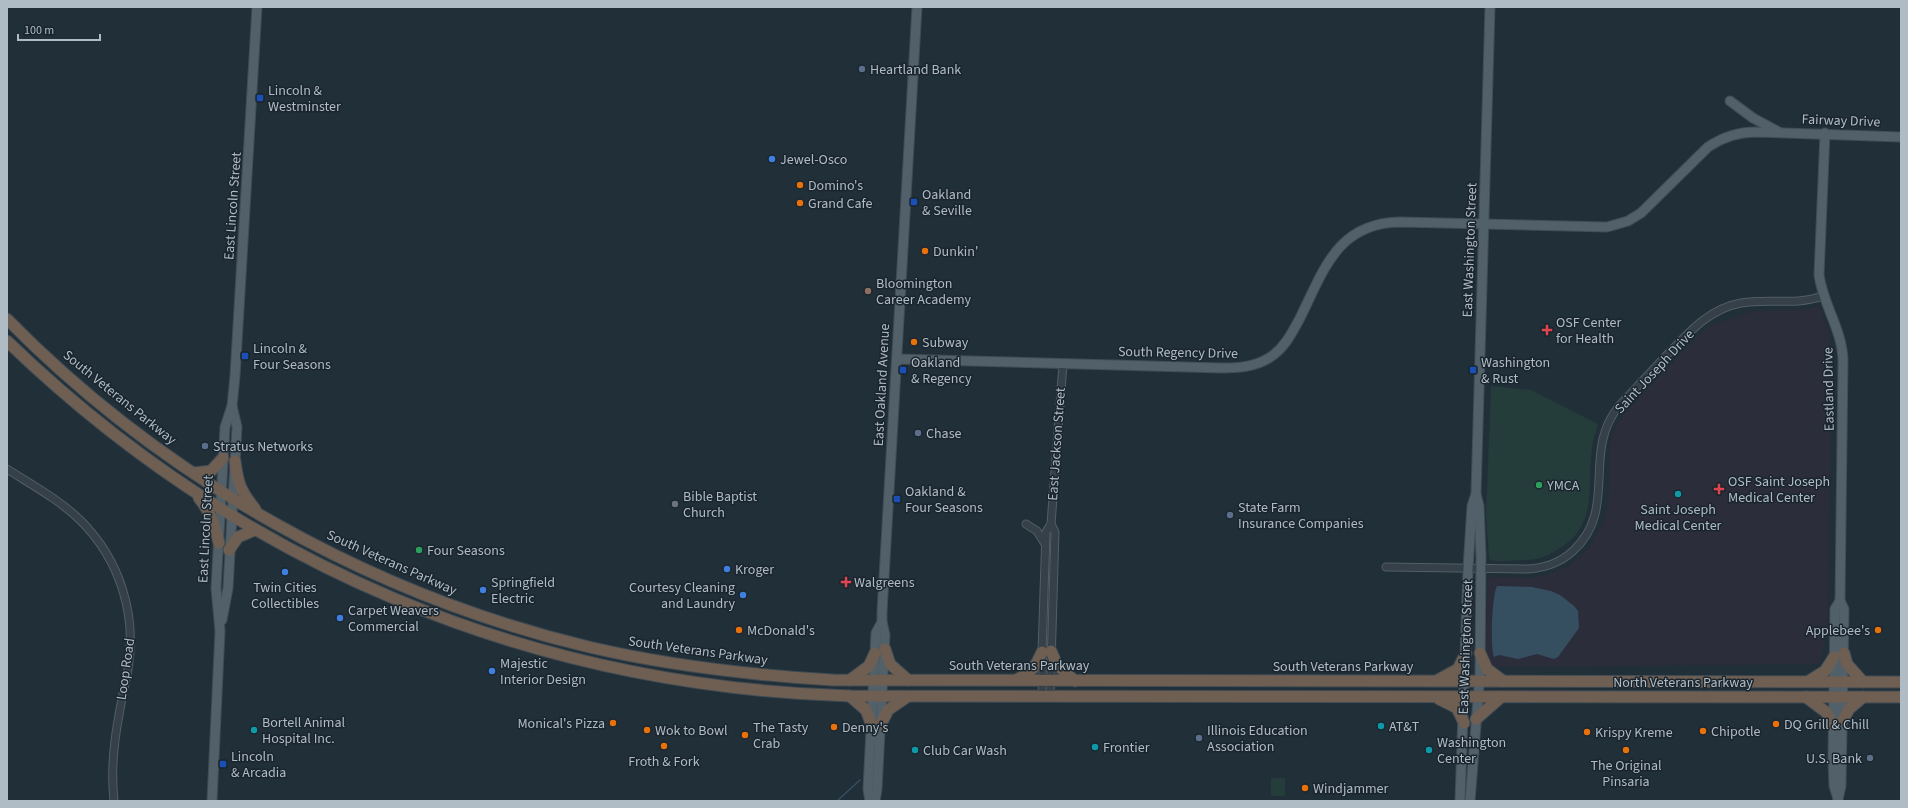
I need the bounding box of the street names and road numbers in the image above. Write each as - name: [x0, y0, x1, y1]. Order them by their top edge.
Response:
- street label: Fairway Drive: [1801, 110, 1881, 132]
- street label: East Lincoln Street: [219, 151, 247, 261]
- street label: East Washington Street: [1458, 182, 1482, 318]
- street label: East Oakland Avenue: [869, 323, 895, 447]
- street label: Saint Joseph Drive: [1610, 325, 1699, 418]
- street label: South Regency Drive: [1118, 342, 1238, 364]
- street label: South Veterans Parkway: [58, 346, 181, 450]
- street label: Eastland Drive: [1818, 347, 1840, 431]
- street label: East Jackson Street: [1043, 386, 1071, 501]
- street label: East Lincoln Street: [193, 474, 219, 584]
- street label: South Veterans Parkway: [323, 525, 460, 601]
- street label: East Washington Street: [1454, 579, 1478, 715]
- street label: South Veterans Parkway: [627, 631, 769, 671]
- street label: Loop Road: [112, 637, 140, 701]
- street label: South Veterans Parkway: [949, 656, 1090, 676]
- street label: South Veterans Parkway: [1273, 657, 1414, 677]
- street label: North Veterans Parkway: [1613, 673, 1753, 693]

